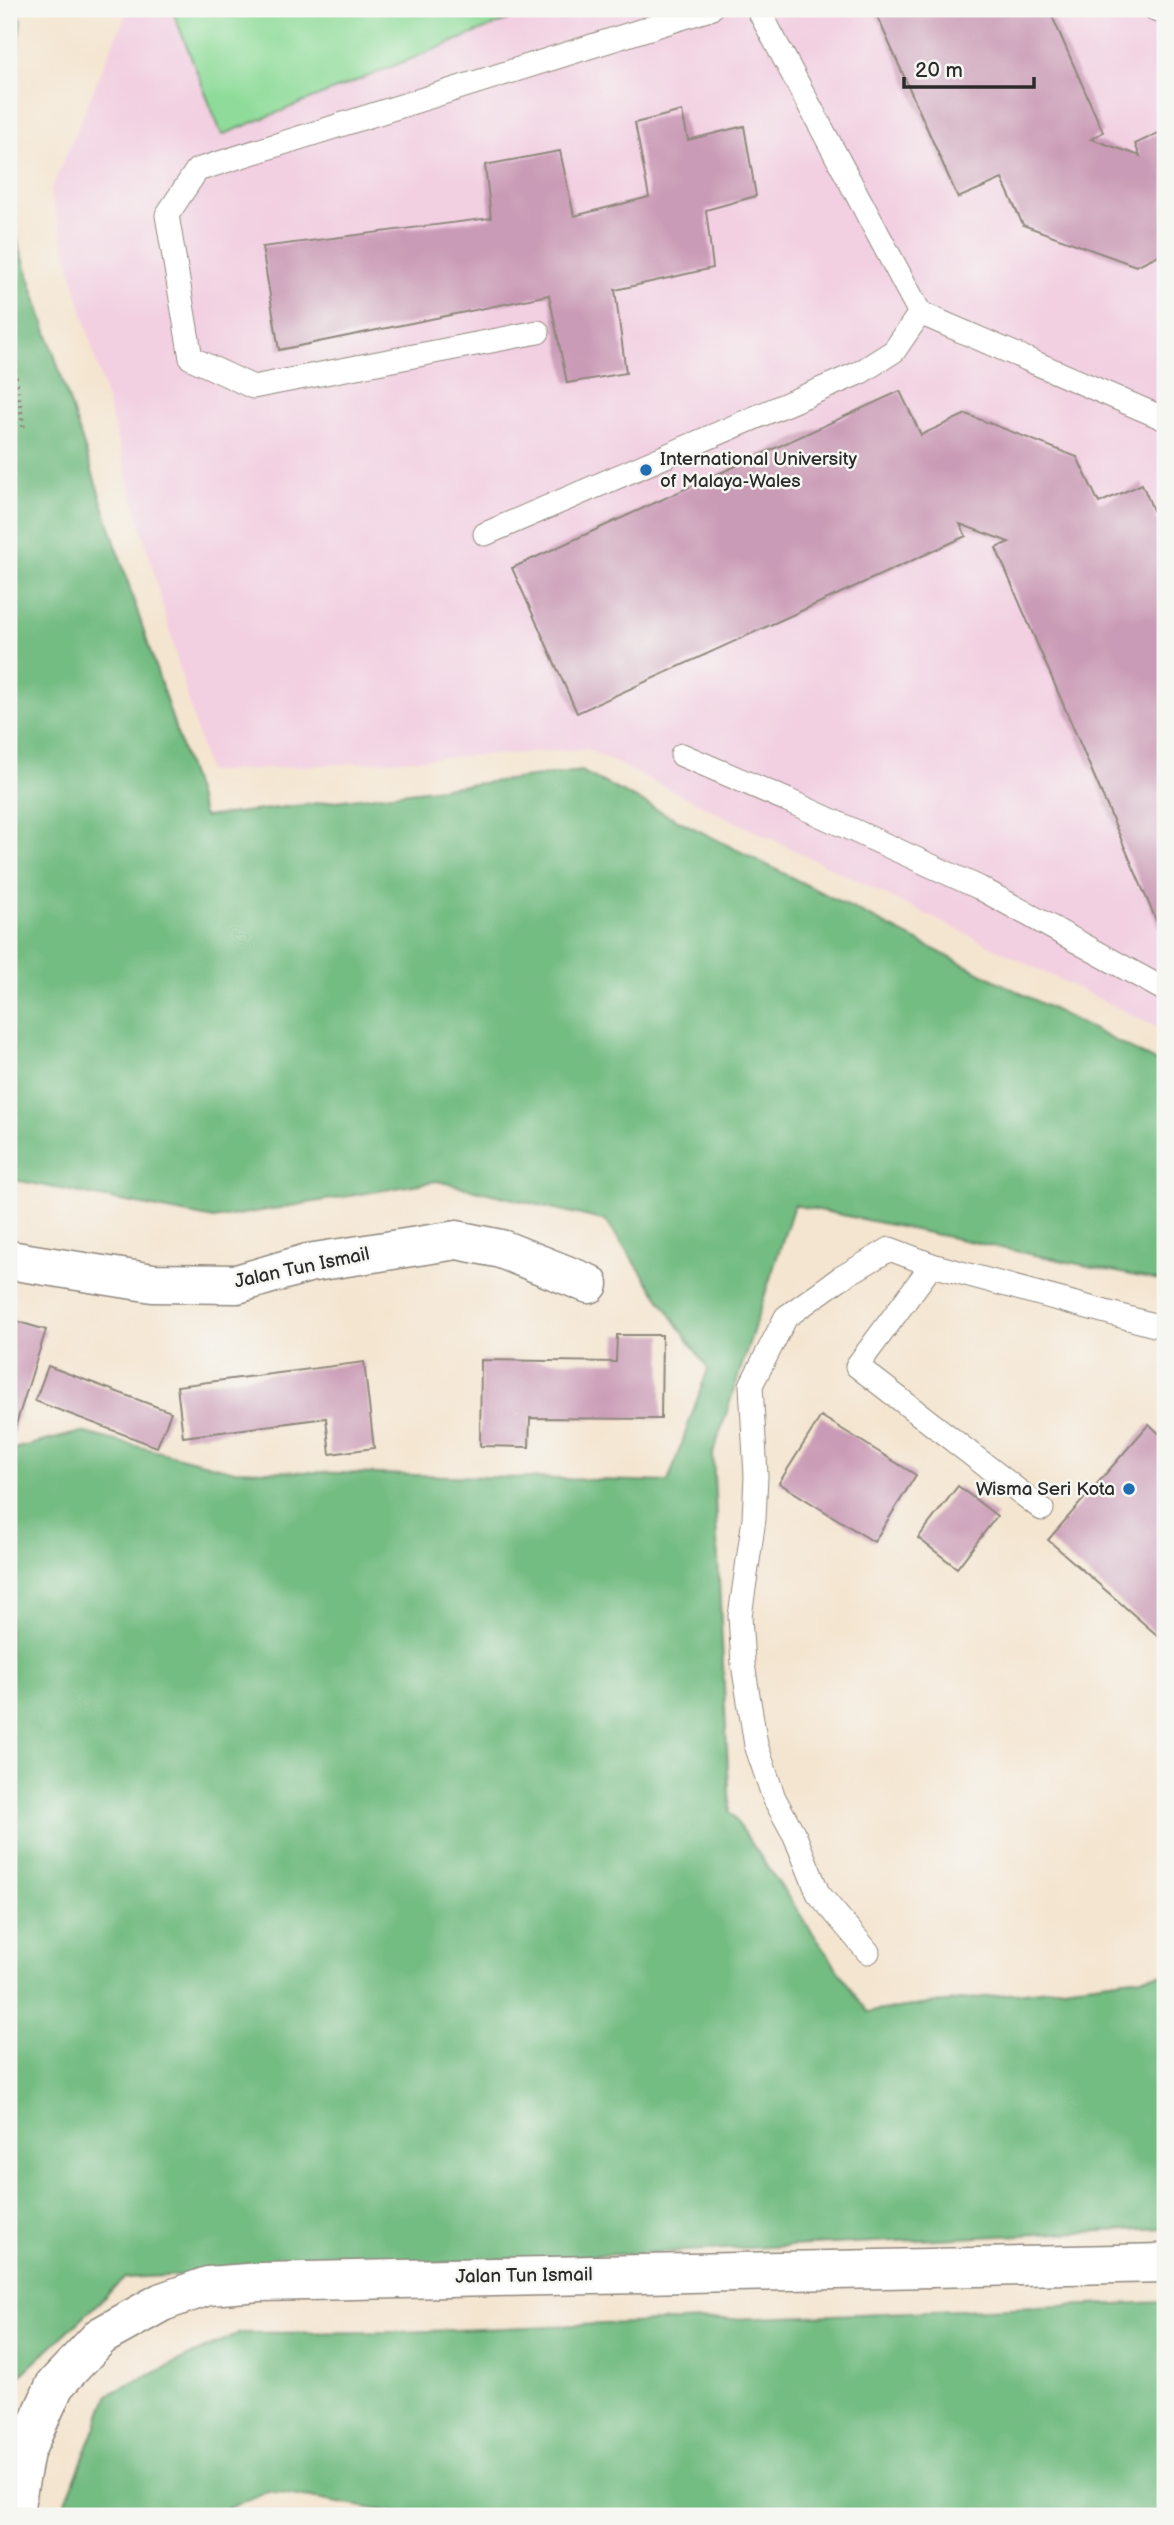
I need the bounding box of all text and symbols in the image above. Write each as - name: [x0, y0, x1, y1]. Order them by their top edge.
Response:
- scale bar: [904, 46, 1034, 90]
- text: 20 m: [915, 58, 963, 83]
- place label: International University of Malaya-Wales: [660, 448, 857, 493]
- marker: International University of Malaya-Wales: [638, 462, 654, 478]
- street label: Jalan Tun Ismail: [232, 1242, 372, 1294]
- place label: Wisma Seri Kota: [976, 1478, 1115, 1501]
- marker: Wisma Seri Kota: [1121, 1481, 1137, 1497]
- street label: Jalan Tun Ismail: [455, 2263, 593, 2289]

